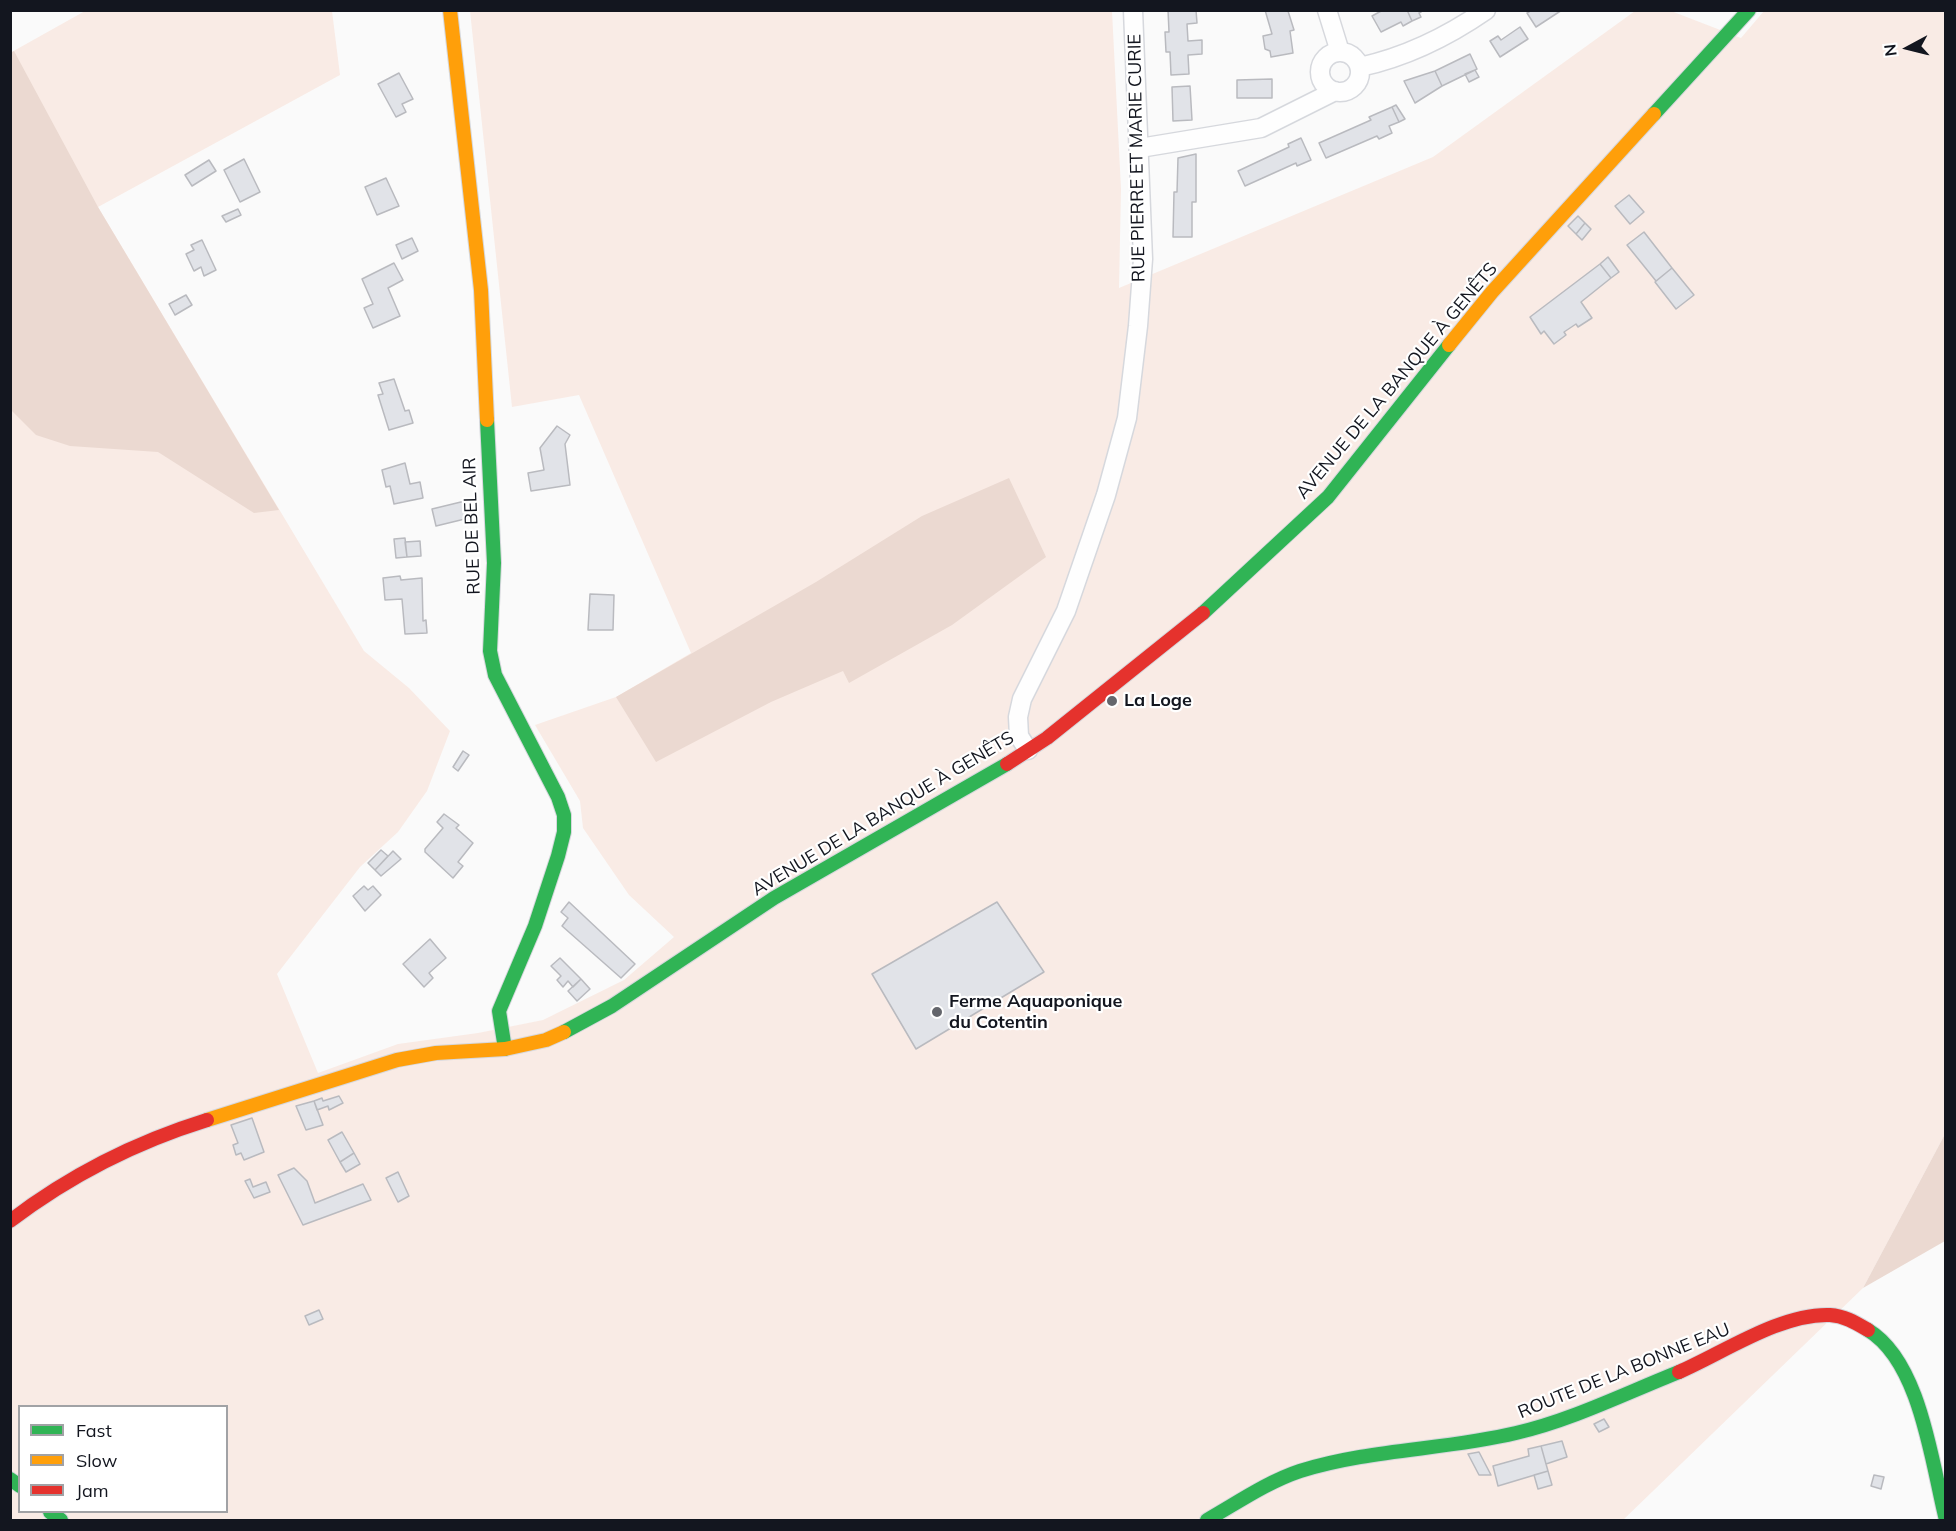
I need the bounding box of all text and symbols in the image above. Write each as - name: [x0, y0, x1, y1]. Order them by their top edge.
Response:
- north arrow: [1878, 18, 1938, 78]
- street label: RUE PIERRE ET MARIE CURIE: [1124, 34, 1150, 282]
- text: N: [1879, 43, 1901, 57]
- street label: AVENUE DE LA BANQUE À GENÊTS: [1292, 259, 1502, 503]
- street label: RUE DE BEL AIR: [459, 457, 485, 595]
- place label: La Loge: [1124, 690, 1192, 712]
- marker: La Loge: [1105, 694, 1119, 708]
- street label: AVENUE DE LA BANQUE À GENÊTS: [748, 727, 1018, 901]
- place label: Ferme Aquaponique du Cotentin: [949, 991, 1122, 1034]
- marker: Ferme Aquaponique du Cotentin: [930, 1005, 944, 1019]
- street label: ROUTE DE LA BONNE EAU: [1515, 1319, 1733, 1423]
- legend: [18, 1405, 228, 1513]
- text: Fast: [76, 1419, 112, 1442]
- text: Slow: [76, 1449, 117, 1472]
- text: Jam: [76, 1479, 109, 1502]

